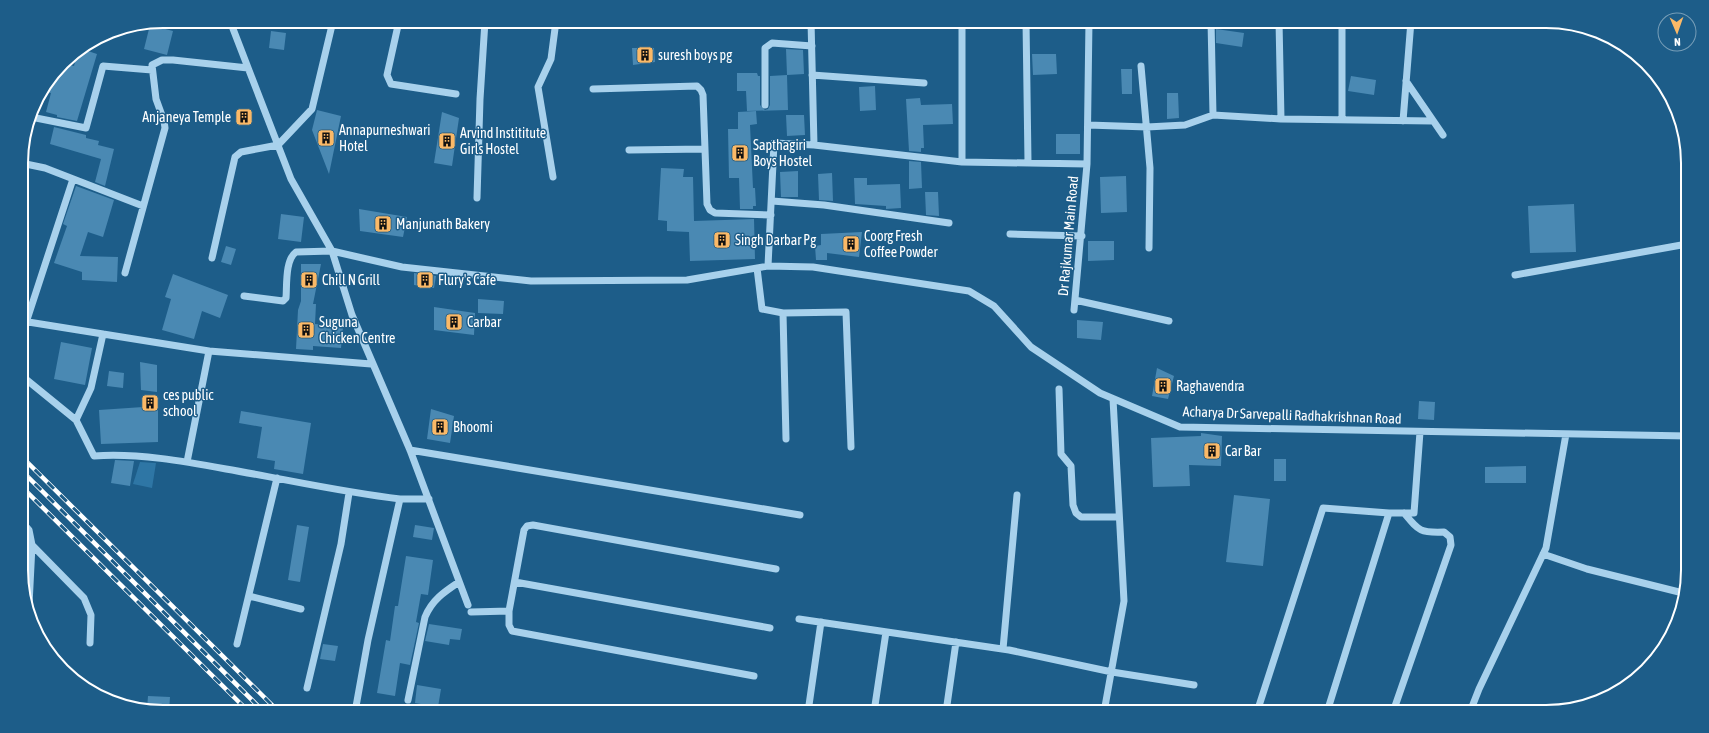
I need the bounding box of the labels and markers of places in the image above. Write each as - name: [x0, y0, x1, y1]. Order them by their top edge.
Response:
- building icon: suresh boys pg: [635, 45, 655, 65]
- place label: suresh boys pg: [658, 47, 732, 63]
- building icon: Anjaneya Temple: [234, 107, 254, 127]
- place label: Anjaneya Temple: [142, 109, 231, 125]
- place label: Annapurneshwari Hotel: [339, 122, 430, 154]
- place label: Arvind Instititute Girls Hostel: [460, 125, 546, 157]
- building icon: Annapurneshwari Hotel: [316, 128, 336, 148]
- building icon: Arvind Instititute Girls Hostel: [437, 131, 457, 151]
- place label: Sapthagiri Boys Hostel: [753, 137, 813, 169]
- building icon: Sapthagiri Boys Hostel: [730, 143, 750, 163]
- building icon: Manjunath Bakery: [373, 214, 393, 234]
- place label: Manjunath Bakery: [396, 216, 490, 232]
- place label: Coorg Fresh Coffee Powder: [864, 228, 938, 260]
- building icon: Singh Darbar Pg: [712, 230, 732, 250]
- place label: Singh Darbar Pg: [735, 232, 816, 248]
- building icon: Coorg Fresh Coffee Powder: [841, 234, 861, 254]
- building icon: Chill N Grill: [299, 270, 319, 290]
- building icon: Flury's Cafe: [415, 270, 435, 290]
- place label: Chill N Grill: [322, 272, 380, 288]
- place label: Flury's Cafe: [438, 272, 496, 288]
- building icon: Carbar: [444, 312, 464, 332]
- place label: Suguna Chicken Centre: [319, 314, 395, 346]
- place label: Carbar: [467, 314, 502, 330]
- building icon: Suguna Chicken Centre: [296, 320, 316, 340]
- building icon: Raghavendra: [1153, 376, 1173, 396]
- place label: Raghavendra: [1176, 378, 1245, 394]
- place label: ces public school: [163, 387, 214, 419]
- building icon: ces public school: [140, 393, 160, 413]
- building icon: Bhoomi: [430, 417, 450, 437]
- place label: Bhoomi: [453, 419, 493, 435]
- building icon: Car Bar: [1202, 441, 1222, 461]
- place label: Car Bar: [1225, 443, 1262, 459]

